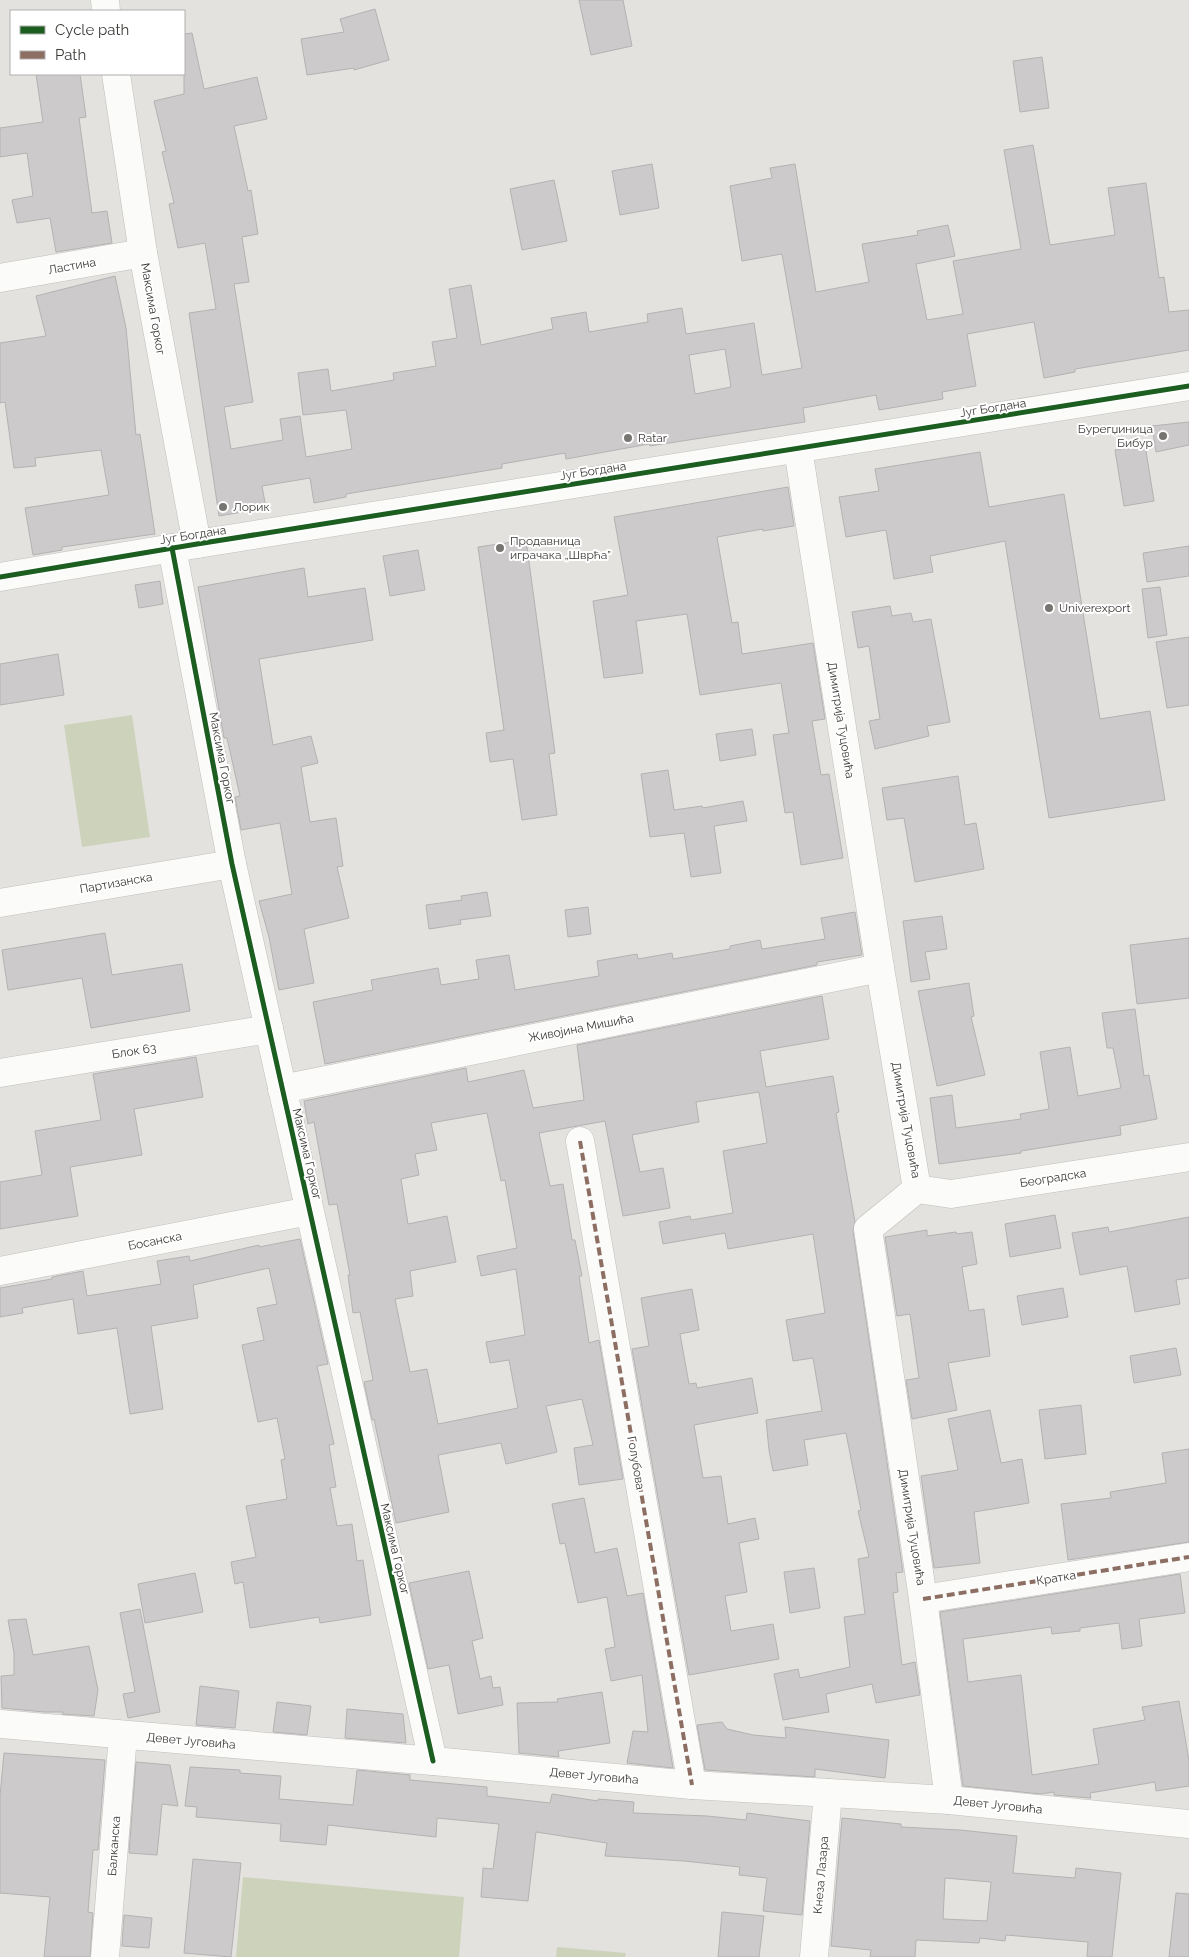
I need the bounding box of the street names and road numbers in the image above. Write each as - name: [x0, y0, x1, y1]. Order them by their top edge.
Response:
- street label: Ластина: [47, 255, 97, 277]
- street label: Максима Горког: [138, 262, 168, 356]
- street label: Југ Богдана: [959, 396, 1027, 420]
- street label: Југ Богдана: [559, 459, 627, 483]
- street label: Југ Богдана: [159, 523, 227, 547]
- street label: Димитрија Туцовића: [825, 661, 857, 779]
- street label: Максима Горког: [206, 711, 238, 805]
- street label: Партизанска: [78, 870, 154, 896]
- street label: Живојина Мишића: [527, 1011, 635, 1045]
- street label: Блок 63: [111, 1041, 157, 1061]
- street label: Димитрија Туцовића: [889, 1061, 923, 1179]
- street label: Максима Горког: [290, 1107, 324, 1201]
- street label: Београдска: [1019, 1166, 1087, 1190]
- street label: Босанска: [127, 1229, 183, 1253]
- street label: Голубова: [624, 1435, 648, 1491]
- street label: Димитрија Туцовића: [896, 1468, 928, 1586]
- street label: Максима Горког: [378, 1502, 412, 1596]
- street label: Кратка: [1035, 1568, 1077, 1588]
- street label: Девет Југовића: [146, 1730, 236, 1752]
- street label: Девет Југовића: [549, 1765, 639, 1787]
- street label: Девет Југовића: [953, 1793, 1043, 1817]
- street label: Балканска: [105, 1815, 123, 1877]
- street label: Кнеза Лазара: [811, 1836, 831, 1914]

